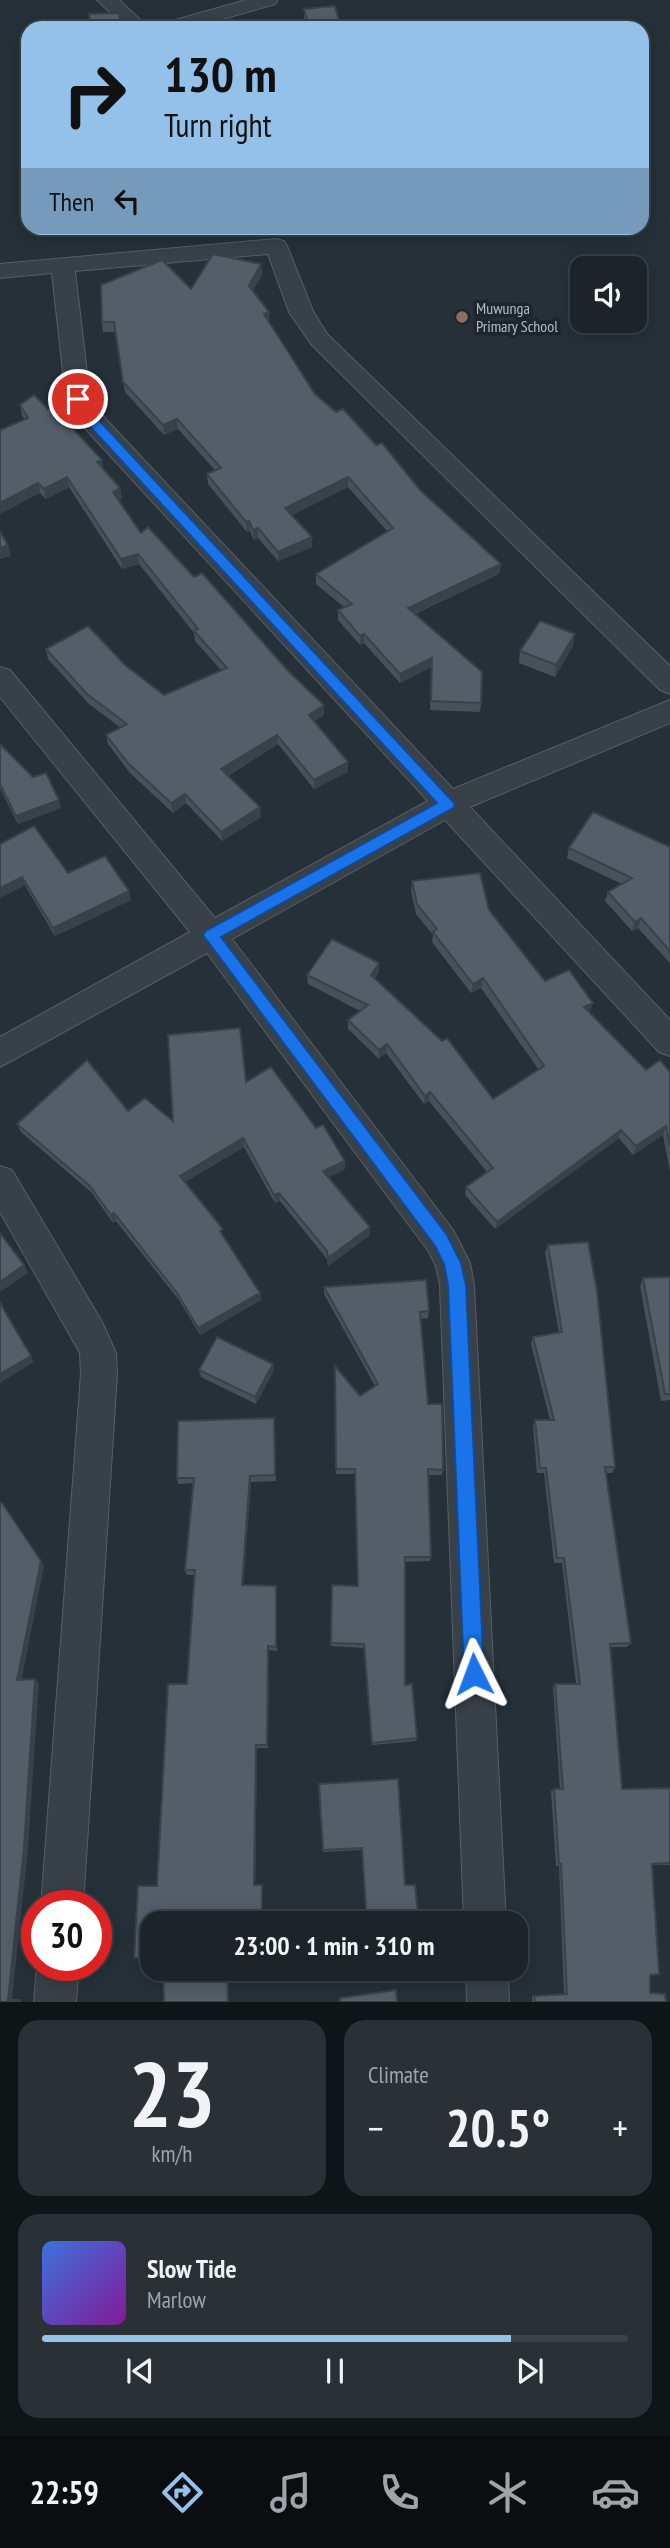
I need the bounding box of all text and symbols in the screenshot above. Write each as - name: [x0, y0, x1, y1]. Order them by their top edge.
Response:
- text: 130 m: [164, 42, 277, 106]
- icon: right: [49, 49, 140, 140]
- text: Turn right: [164, 104, 272, 146]
- icon: left: [108, 182, 146, 220]
- text: Then: [49, 185, 94, 218]
- map controls: [570, 256, 647, 333]
- button: sound: [570, 256, 647, 333]
- place label: Muwunga Primary School: [476, 298, 558, 336]
- marker: Muwunga Primary School: [454, 309, 470, 325]
- pin: [48, 369, 108, 429]
- icon: arrive: [59, 380, 97, 418]
- position arrow: [437, 1637, 511, 1711]
- speed limit sign: 30: [21, 1890, 112, 1981]
- text: 23:00 · 1 min · 310 m: [234, 1929, 434, 1962]
- text: 23: [129, 2034, 216, 2152]
- text: Climate: [368, 2060, 429, 2089]
- text: 20.5°: [446, 2094, 550, 2161]
- text: −: [368, 2103, 384, 2152]
- text: +: [612, 2103, 628, 2152]
- text: km/h: [152, 2139, 192, 2168]
- text: Slow Tide: [147, 2252, 237, 2285]
- text: Marlow: [147, 2285, 206, 2314]
- icon: previous: [121, 2352, 159, 2390]
- icon: pause: [316, 2352, 354, 2390]
- icon: next: [511, 2352, 549, 2390]
- icon: directions: [158, 2468, 207, 2517]
- icon: music: [266, 2468, 315, 2517]
- icon: phone: [375, 2468, 424, 2517]
- icon: climate: [483, 2468, 532, 2517]
- icon: car: [591, 2468, 640, 2517]
- text: 22:59: [30, 2471, 99, 2513]

